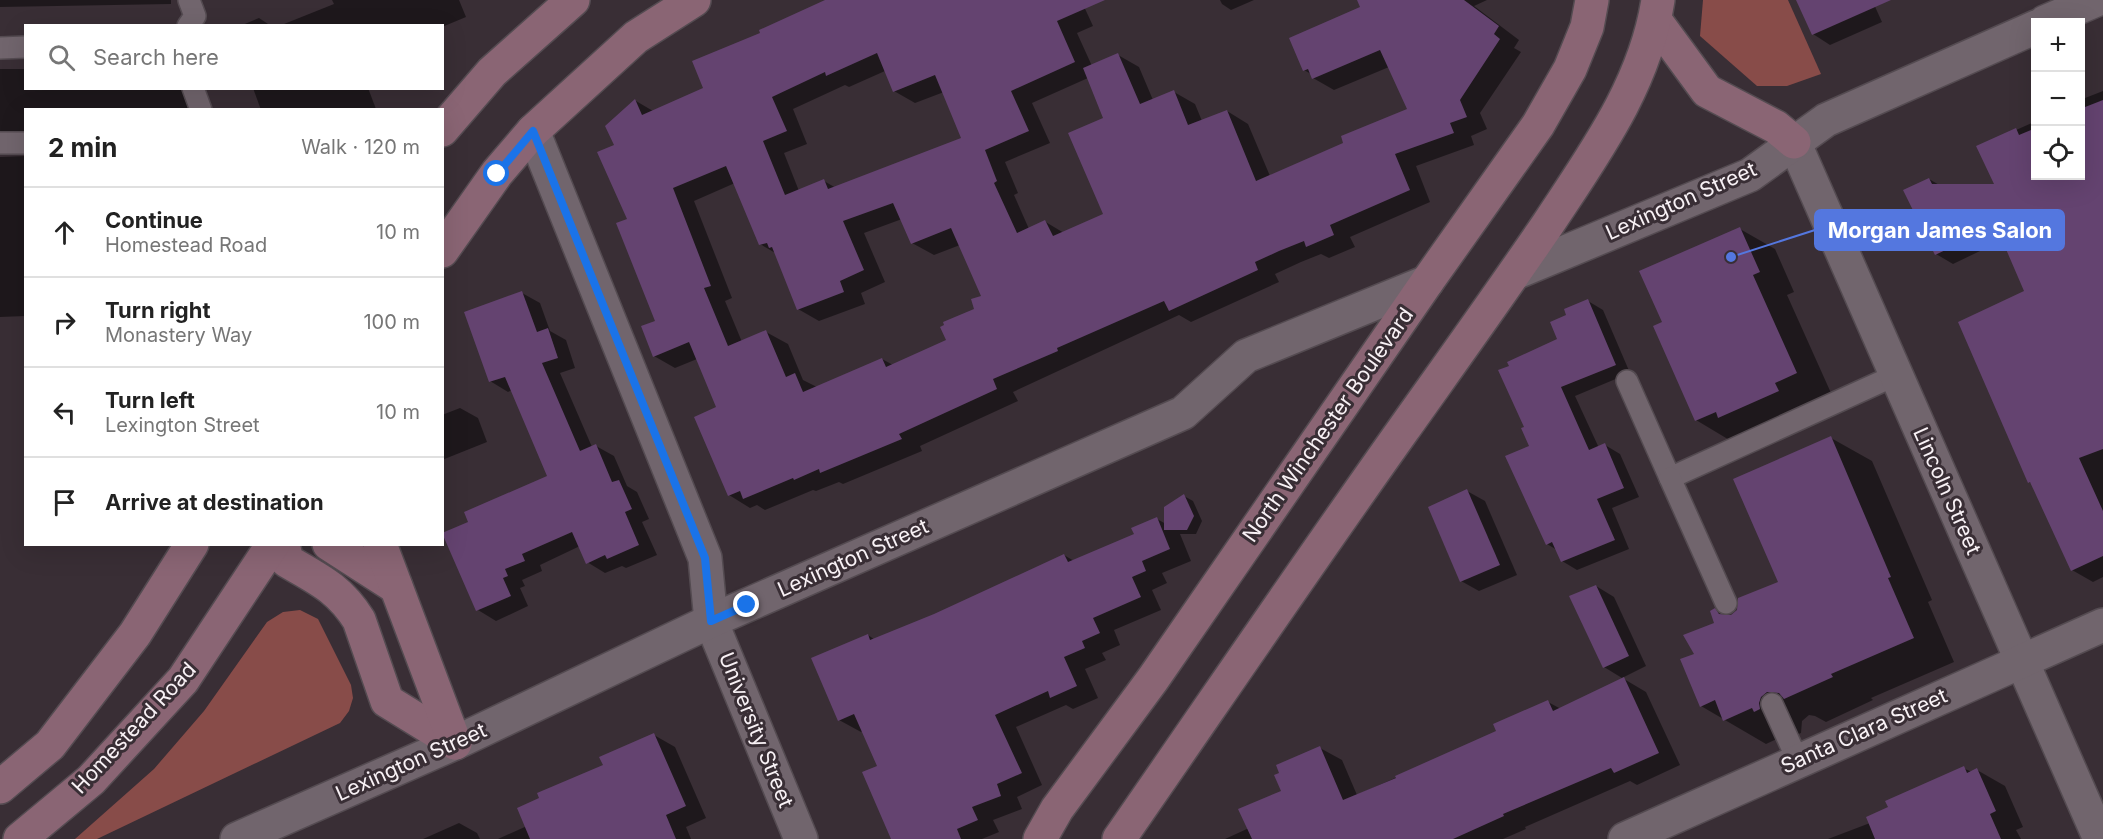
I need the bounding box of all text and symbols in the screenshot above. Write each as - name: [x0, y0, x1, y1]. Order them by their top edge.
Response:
- map controls: [2031, 18, 2085, 180]
- button: +: [2031, 18, 2085, 72]
- search box: [24, 24, 444, 90]
- icon: search: [45, 41, 78, 74]
- text: Search here: [93, 44, 219, 70]
- button: −: [2031, 72, 2085, 126]
- button: locate: [2031, 126, 2085, 180]
- text: 2 min: [48, 132, 118, 163]
- text: Walk · 120 m: [301, 135, 420, 159]
- street label: Lexington Street: [1602, 156, 1760, 245]
- route start: [483, 160, 509, 186]
- text: Continue: [105, 207, 203, 233]
- callout: Morgan James Salon: [1815, 210, 2064, 250]
- icon: ahead: [48, 216, 81, 249]
- text: Morgan James Salon: [1828, 217, 2052, 243]
- text: 10 m: [376, 220, 420, 244]
- text: Homestead Road: [105, 233, 267, 257]
- text: Turn right: [105, 297, 211, 323]
- street label: North Winchester Boulevard: [1237, 303, 1418, 547]
- icon: right: [48, 306, 81, 339]
- text: 100 m: [363, 310, 420, 334]
- text: Monastery Way: [105, 323, 252, 347]
- text: Turn left: [105, 387, 195, 413]
- icon: left: [48, 396, 81, 429]
- text: 10 m: [376, 400, 420, 424]
- text: Lexington Street: [105, 413, 260, 437]
- street label: Lincoln Street: [1908, 423, 1987, 558]
- icon: arrive: [48, 486, 81, 519]
- text: Arrive at destination: [105, 489, 324, 515]
- street label: Lexington Street: [774, 513, 932, 602]
- route end: [733, 591, 759, 617]
- street label: University Street: [714, 649, 799, 811]
- street label: Homestead Road: [66, 657, 201, 798]
- street label: Santa Clara Street: [1777, 683, 1951, 778]
- street label: Lexington Street: [332, 717, 490, 806]

